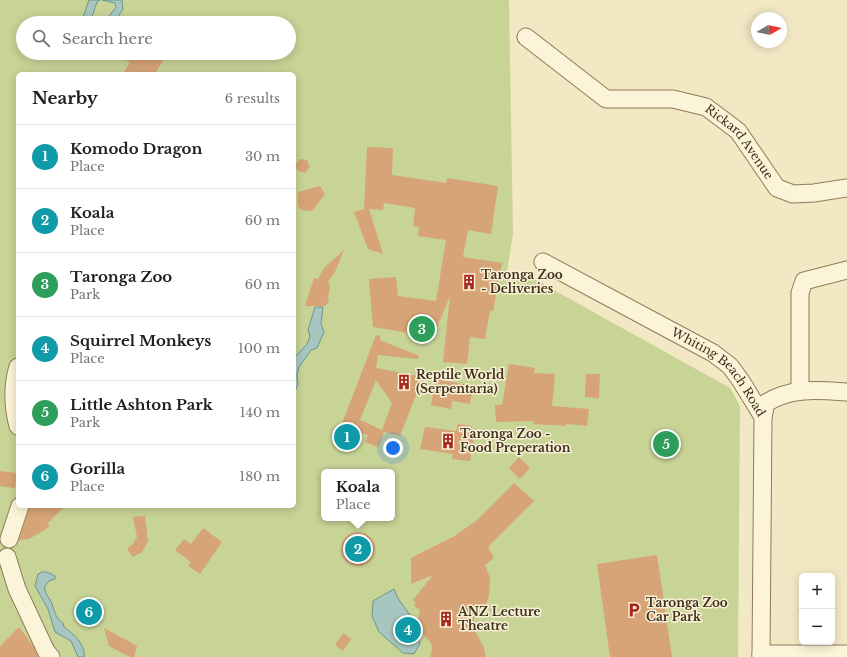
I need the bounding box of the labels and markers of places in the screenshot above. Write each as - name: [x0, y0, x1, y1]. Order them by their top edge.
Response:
- place label: Taronga Zoo - Deliveries: [481, 267, 563, 296]
- building icon: Taronga Zoo - Deliveries: [460, 273, 478, 291]
- pin: 3: [409, 314, 435, 344]
- place label: Reptile World (Serpentaria): [416, 367, 505, 396]
- building icon: Reptile World (Serpentaria): [395, 373, 413, 391]
- pin: 1: [334, 422, 360, 452]
- place label: Taronga Zoo - Food Preperation: [460, 426, 571, 455]
- pin: 5: [653, 429, 679, 459]
- building icon: Taronga Zoo - Food Preperation: [439, 432, 457, 450]
- pin: 2: [345, 534, 371, 564]
- place label: Taronga Zoo Car Park: [646, 595, 728, 624]
- pin: 6: [76, 597, 102, 627]
- parking icon: Taronga Zoo Car Park: [625, 601, 643, 619]
- place label: ANZ Lecture Theatre: [457, 604, 541, 633]
- building icon: ANZ Lecture Theatre: [437, 610, 455, 628]
- pin: 4: [395, 615, 421, 645]

